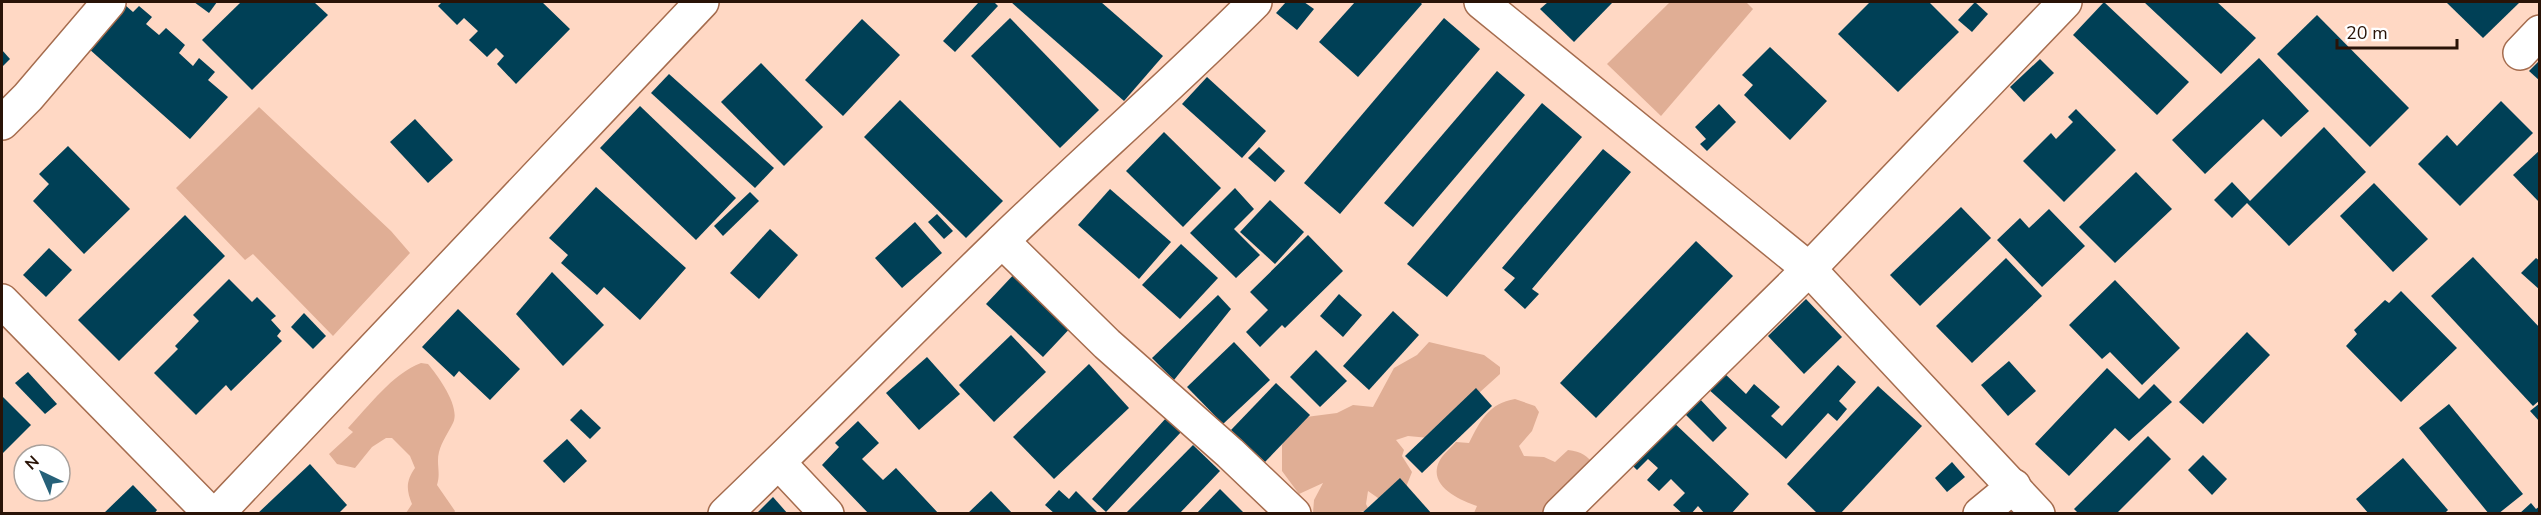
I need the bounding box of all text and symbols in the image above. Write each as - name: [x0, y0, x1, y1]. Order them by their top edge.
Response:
- scale bar: [2337, 12, 2457, 50]
- text: 20 m: [2346, 21, 2388, 45]
- north arrow: [12, 443, 72, 503]
- text: N: [20, 451, 44, 475]

